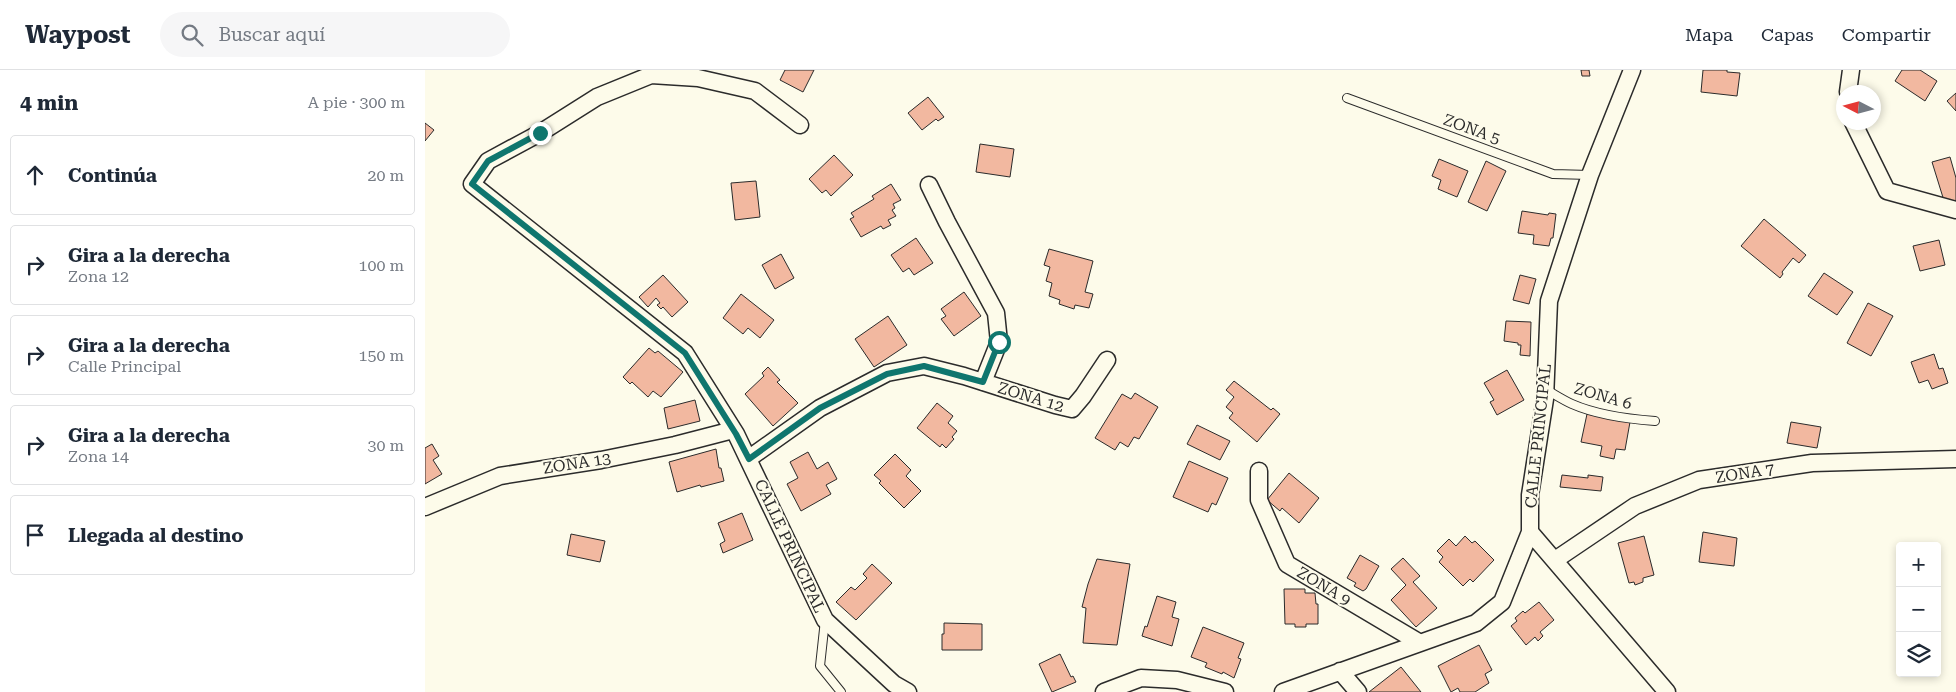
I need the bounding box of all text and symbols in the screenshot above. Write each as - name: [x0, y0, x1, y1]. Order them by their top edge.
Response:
- search box: [160, 12, 510, 57]
- text: Waypost: [25, 21, 130, 49]
- icon: search: [178, 21, 206, 49]
- text: Buscar aquí: [218, 23, 325, 46]
- text: Mapa: [1685, 24, 1733, 45]
- text: Capas: [1761, 24, 1814, 45]
- text: Compartir: [1842, 24, 1931, 45]
- north arrow: [1836, 85, 1881, 130]
- text: 4 min: [20, 91, 78, 115]
- text: A pie · 300 m: [308, 93, 405, 112]
- street label: ZONA 5: [1441, 110, 1503, 148]
- route end: [529, 122, 552, 145]
- icon: ahead: [21, 161, 49, 189]
- text: Continúa: [68, 164, 157, 187]
- text: 20 m: [367, 166, 404, 185]
- text: Gira a la derecha: [68, 244, 230, 267]
- icon: right: [21, 251, 49, 279]
- text: 100 m: [358, 256, 404, 275]
- text: Zona 12: [68, 267, 129, 286]
- route start: [988, 331, 1011, 354]
- text: Gira a la derecha: [68, 334, 230, 357]
- icon: right: [21, 341, 49, 369]
- text: 150 m: [358, 346, 404, 365]
- text: Calle Principal: [68, 357, 181, 376]
- street label: CALLE PRINCIPAL: [1521, 363, 1555, 509]
- street label: ZONA 12: [996, 378, 1067, 416]
- street label: ZONA 6: [1572, 379, 1634, 413]
- text: Gira a la derecha: [68, 424, 230, 447]
- icon: right: [21, 431, 49, 459]
- text: 30 m: [367, 436, 404, 455]
- text: Zona 14: [68, 447, 129, 466]
- street label: ZONA 13: [542, 448, 612, 478]
- street label: ZONA 7: [1714, 459, 1776, 487]
- street label: CALLE PRINCIPAL: [751, 476, 829, 616]
- icon: arrive: [21, 521, 49, 549]
- text: Llegada al destino: [68, 524, 244, 547]
- map controls: [1896, 542, 1941, 677]
- button: +: [1896, 542, 1941, 587]
- street label: ZONA 9: [1294, 563, 1354, 609]
- button: −: [1896, 587, 1941, 632]
- button: layers: [1896, 632, 1941, 677]

